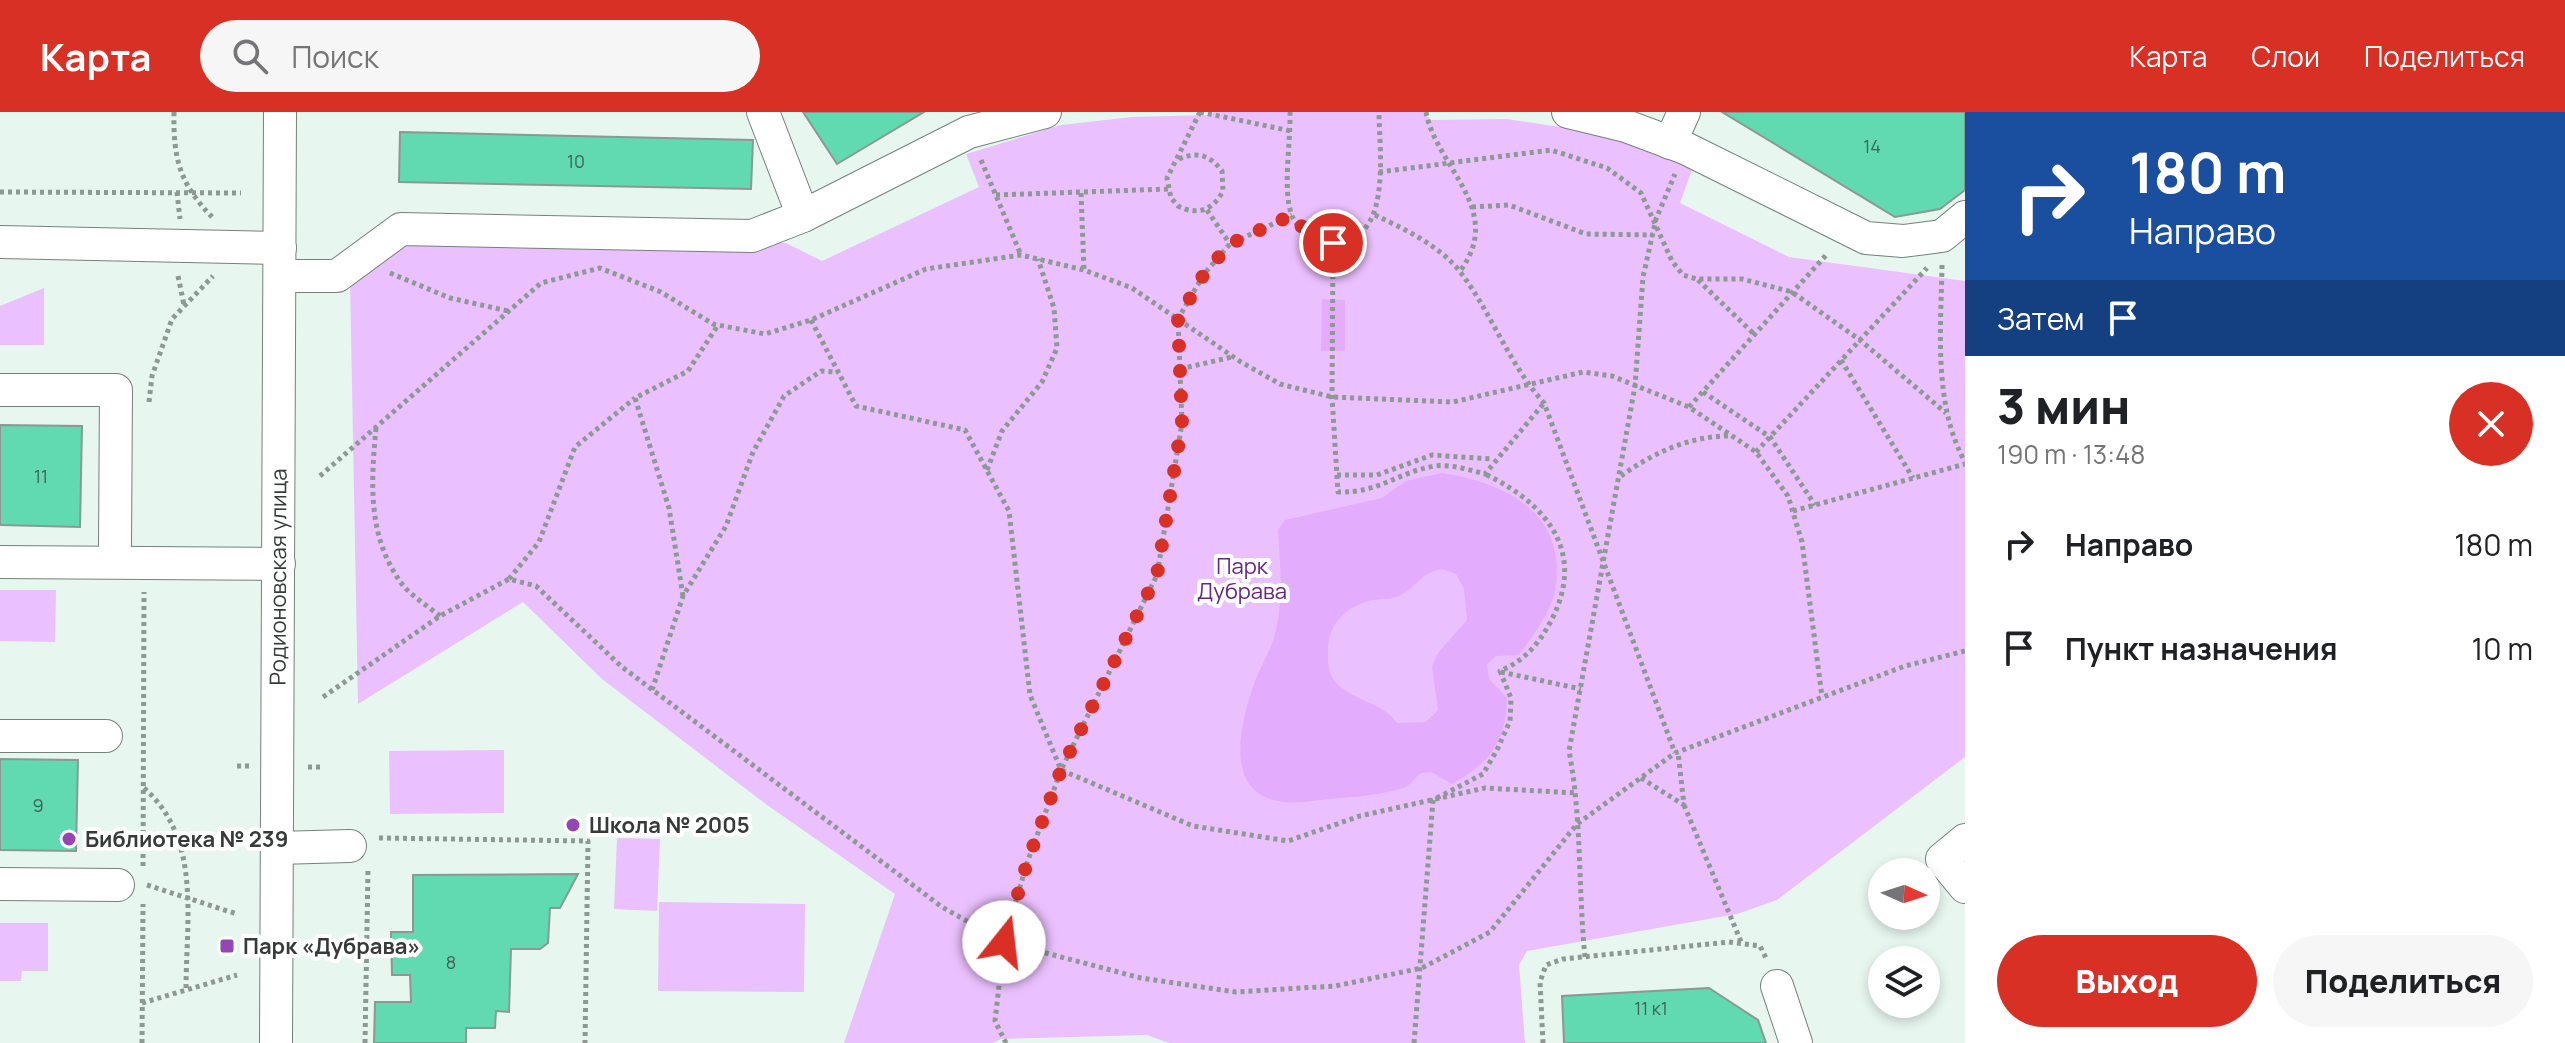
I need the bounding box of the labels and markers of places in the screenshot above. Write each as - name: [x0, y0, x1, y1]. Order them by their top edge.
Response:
- pin: [1299, 209, 1367, 277]
- place label: Школа № 2005: [589, 810, 750, 840]
- marker: Школа № 2005: [564, 816, 582, 834]
- place label: Библиотека № 239: [85, 824, 288, 854]
- marker: Библиотека № 239: [60, 830, 78, 848]
- place label: Парк «Дубрава»: [243, 931, 420, 961]
- marker: Парк «Дубрава»: [218, 937, 236, 955]

